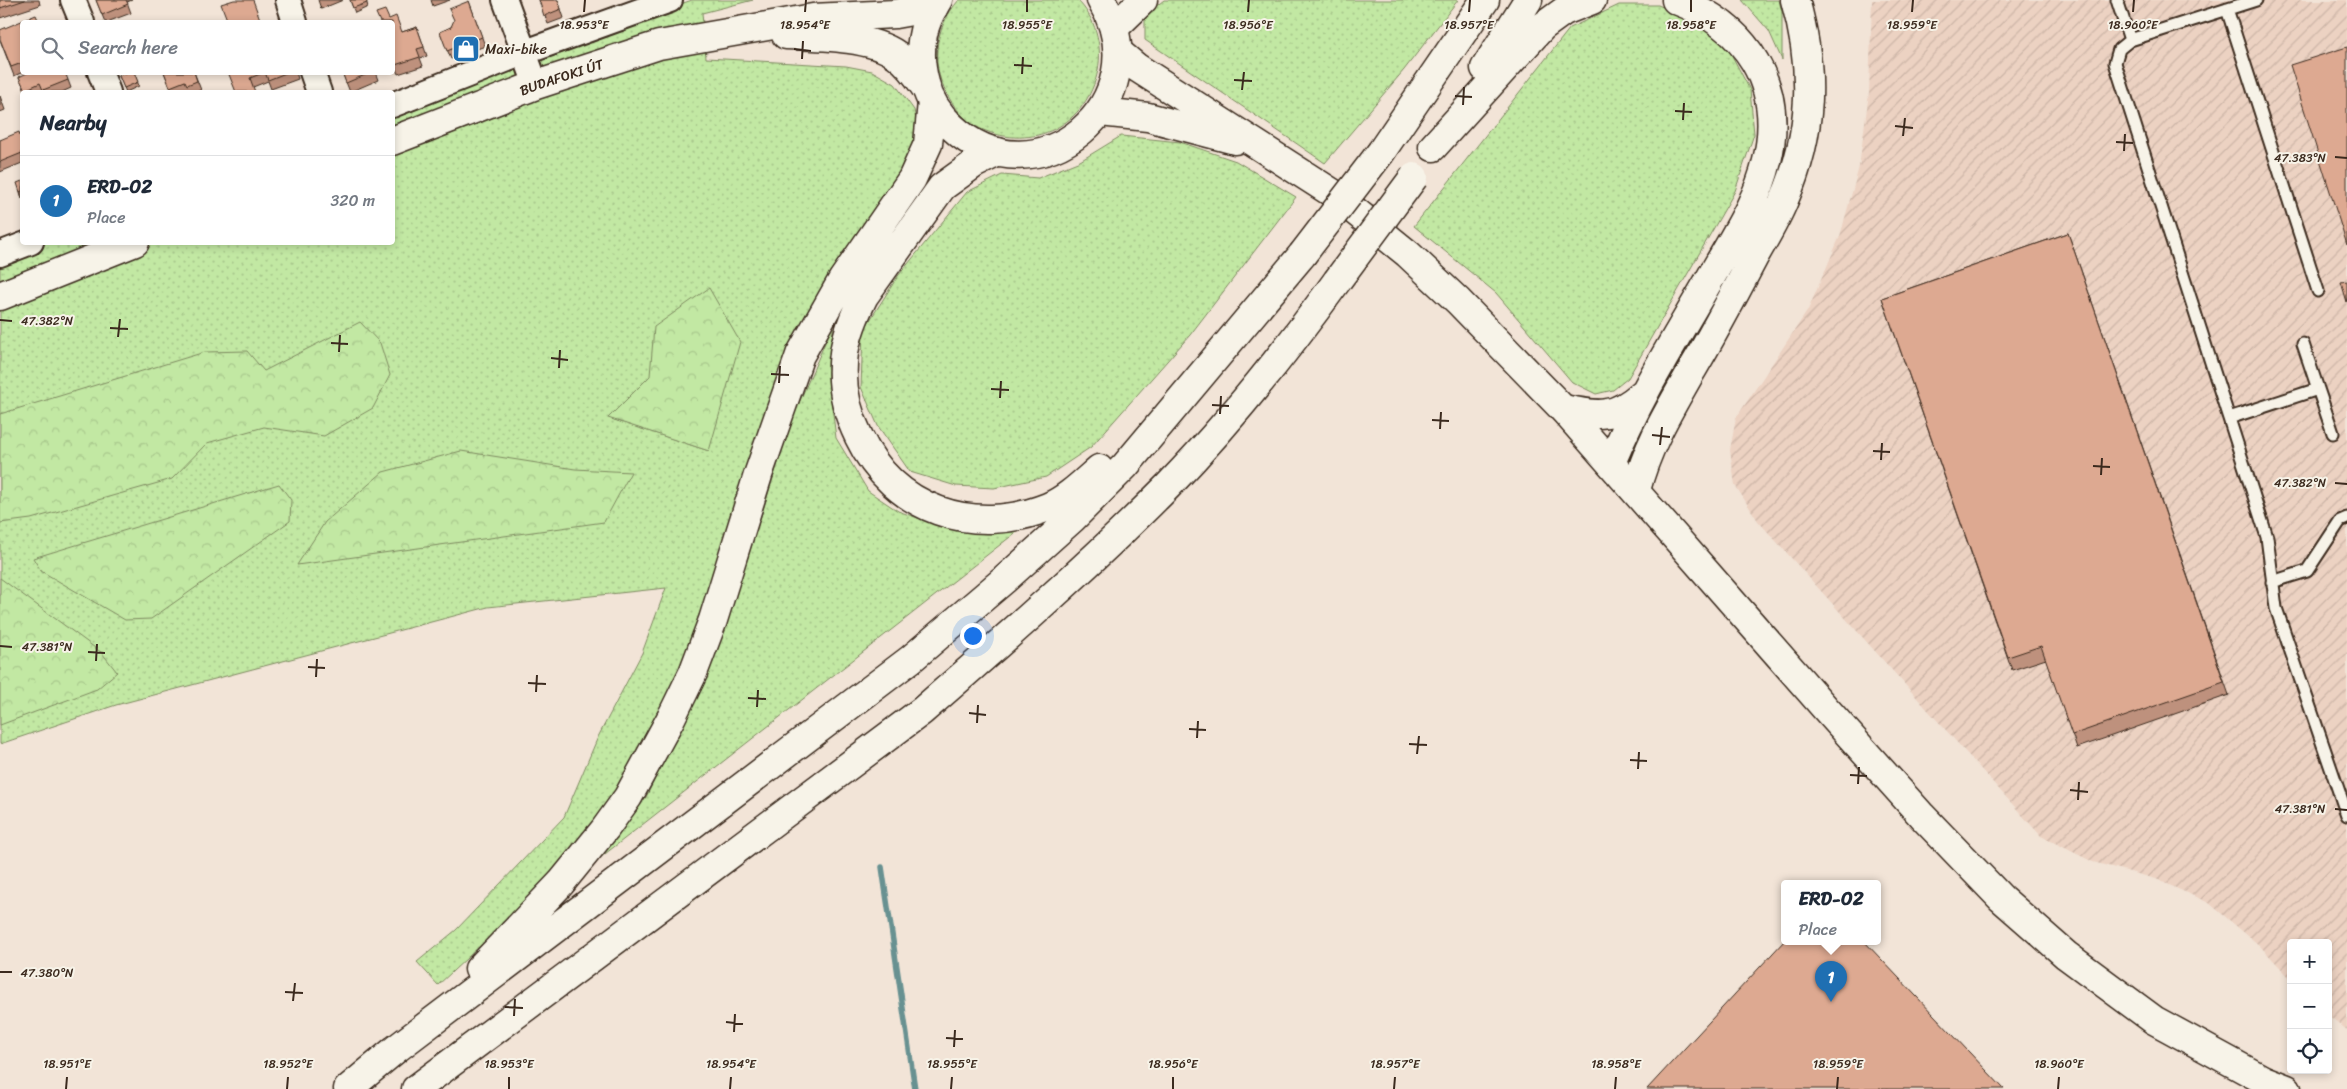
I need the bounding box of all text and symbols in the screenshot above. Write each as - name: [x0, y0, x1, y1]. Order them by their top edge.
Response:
- text: 18.953°E: [559, 14, 610, 36]
- text: 18.954°E: [780, 14, 831, 36]
- text: 18.955°E: [1002, 14, 1053, 36]
- text: 18.956°E: [1223, 14, 1274, 36]
- text: 18.957°E: [1444, 14, 1495, 36]
- text: 18.958°E: [1666, 14, 1717, 36]
- text: 18.959°E: [1887, 14, 1938, 36]
- text: 18.960°E: [2108, 14, 2159, 36]
- search box: [20, 20, 395, 75]
- text: Search here: [78, 31, 178, 64]
- icon: search: [38, 34, 66, 62]
- shop icon: Maxi-bike: [451, 34, 481, 64]
- place label: Maxi-bike: [485, 37, 547, 62]
- street label: BUDAFOKI ÚT: [516, 51, 608, 103]
- text: Nearby: [40, 104, 106, 142]
- text: 47.383°N: [2274, 147, 2327, 169]
- text: ERD-02: [87, 170, 152, 203]
- text: 1: [53, 186, 59, 215]
- text: 320 m: [330, 186, 375, 215]
- text: Place: [87, 203, 126, 232]
- text: 47.382°N: [21, 310, 74, 332]
- text: 47.382°N: [2274, 472, 2327, 494]
- your location: [960, 623, 986, 649]
- text: 47.381°N: [22, 636, 73, 658]
- text: 47.381°N: [2275, 798, 2326, 820]
- popup: [1781, 880, 1881, 945]
- text: ERD-02: [1798, 882, 1864, 915]
- text: Place: [1798, 915, 1837, 944]
- map controls: [2287, 939, 2332, 1074]
- button: +: [2287, 939, 2332, 984]
- pin: 1: [1815, 961, 1847, 1002]
- text: 47.380°N: [21, 962, 74, 984]
- button: −: [2287, 984, 2332, 1029]
- button: locate: [2287, 1029, 2332, 1074]
- text: 18.951°E: [43, 1053, 92, 1075]
- text: 18.952°E: [263, 1053, 314, 1075]
- text: 18.953°E: [484, 1053, 535, 1075]
- text: 18.954°E: [706, 1053, 757, 1075]
- text: 18.955°E: [927, 1053, 978, 1075]
- text: 18.956°E: [1148, 1053, 1199, 1075]
- text: 18.957°E: [1370, 1053, 1421, 1075]
- text: 18.958°E: [1591, 1053, 1642, 1075]
- text: 18.959°E: [1813, 1053, 1864, 1075]
- text: 18.960°E: [2034, 1053, 2085, 1075]

